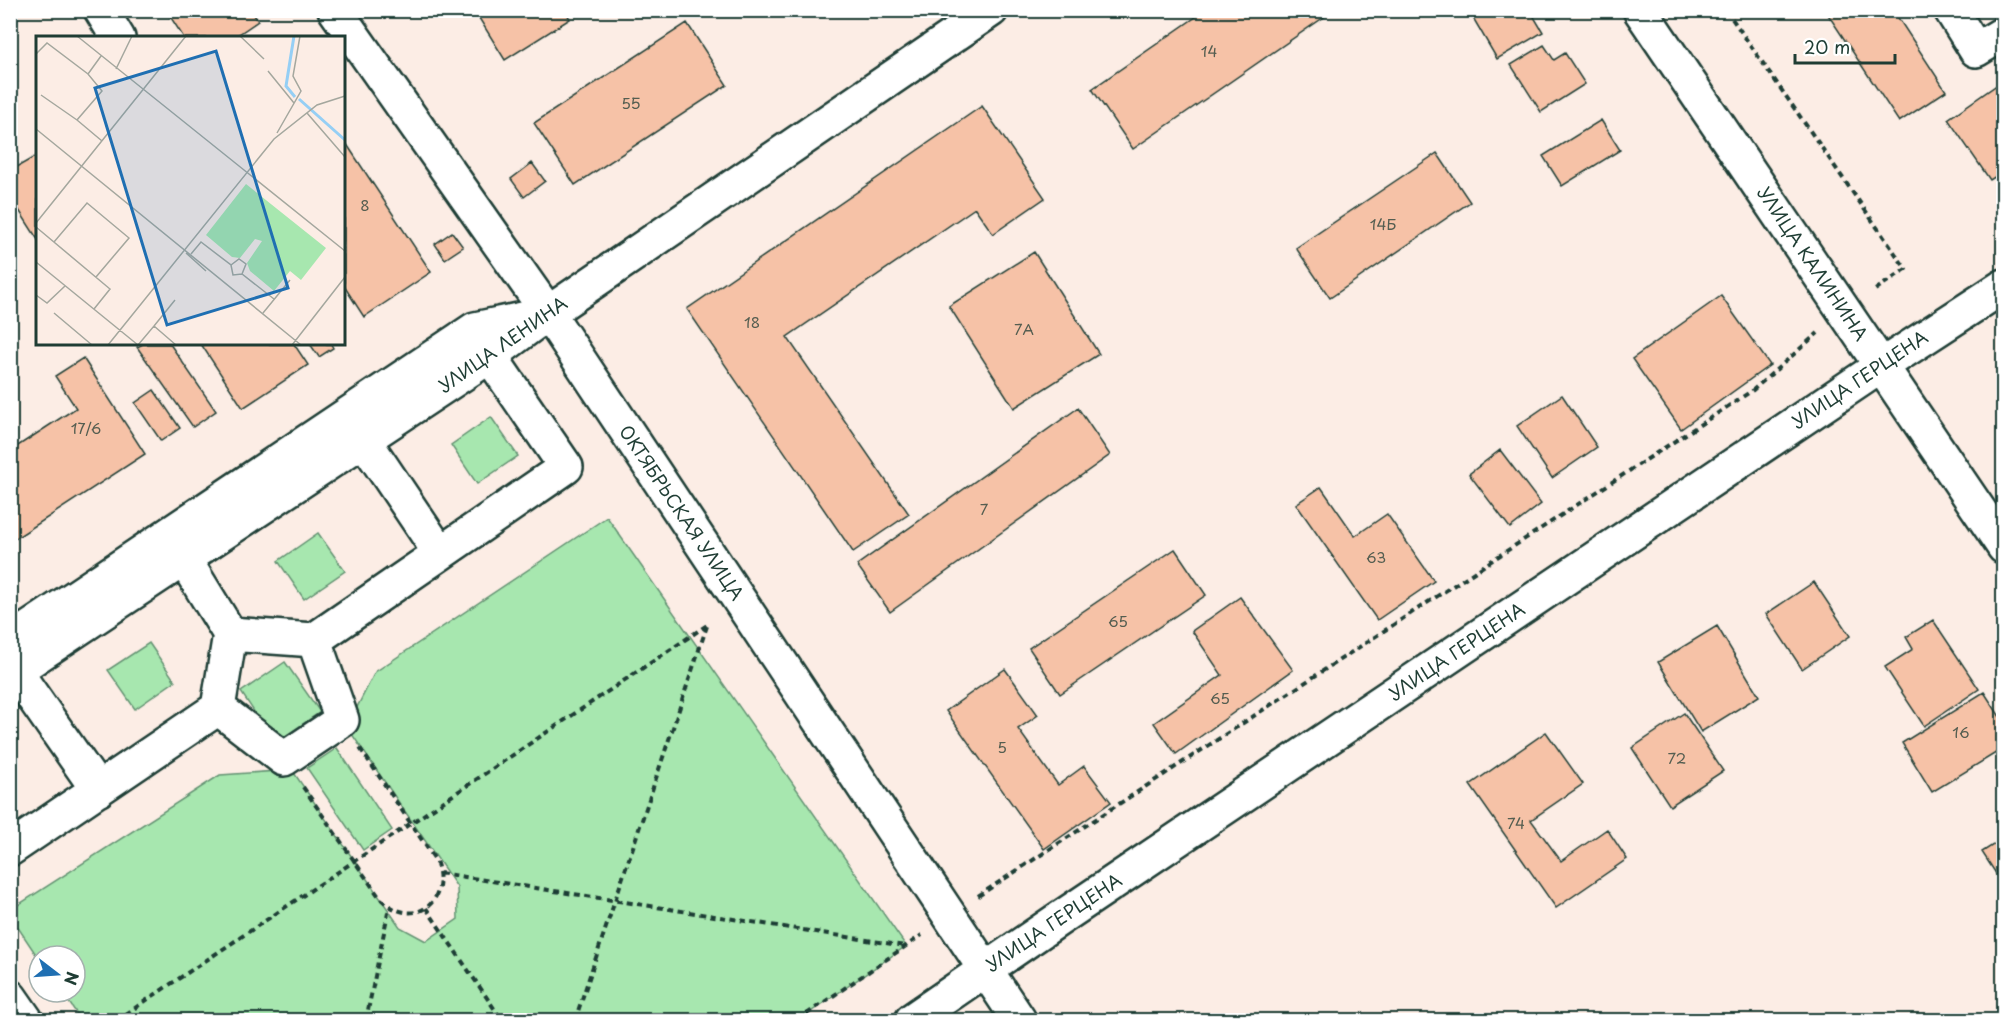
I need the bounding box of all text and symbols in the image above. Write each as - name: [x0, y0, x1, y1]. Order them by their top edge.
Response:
- scale bar: [1795, 27, 1896, 65]
- text: 20 m: [1804, 33, 1850, 60]
- inset map: [36, 36, 345, 345]
- house number: 14: [1201, 39, 1217, 62]
- house number: 55: [621, 91, 641, 114]
- street label: УЛИЦА КАЛИНИНА: [1751, 181, 1875, 346]
- house number: 8: [360, 193, 370, 216]
- house number: 14Б: [1370, 212, 1396, 235]
- street label: УЛИЦА ЛЕНИНА: [432, 289, 572, 398]
- house number: 18: [744, 310, 760, 333]
- house number: 7А: [1014, 317, 1034, 340]
- street label: УЛИЦА ГЕРЦЕНА: [1786, 323, 1933, 434]
- house number: 17/6: [71, 416, 101, 439]
- street label: ОКТЯБРЬСКАЯ УЛИЦА: [613, 419, 751, 606]
- house number: 7: [980, 497, 989, 520]
- house number: 63: [1366, 545, 1386, 568]
- street label: УЛИЦА ГЕРЦЕНА: [1383, 595, 1530, 706]
- house number: 65: [1108, 609, 1128, 632]
- house number: 65: [1210, 686, 1230, 709]
- house number: 16: [1952, 720, 1970, 743]
- house number: 5: [997, 735, 1007, 758]
- house number: 72: [1668, 746, 1686, 769]
- house number: 74: [1507, 811, 1525, 834]
- street label: УЛИЦА ГЕРЦЕНА: [980, 866, 1127, 977]
- north arrow: [27, 944, 87, 1004]
- text: N: [59, 969, 86, 988]

